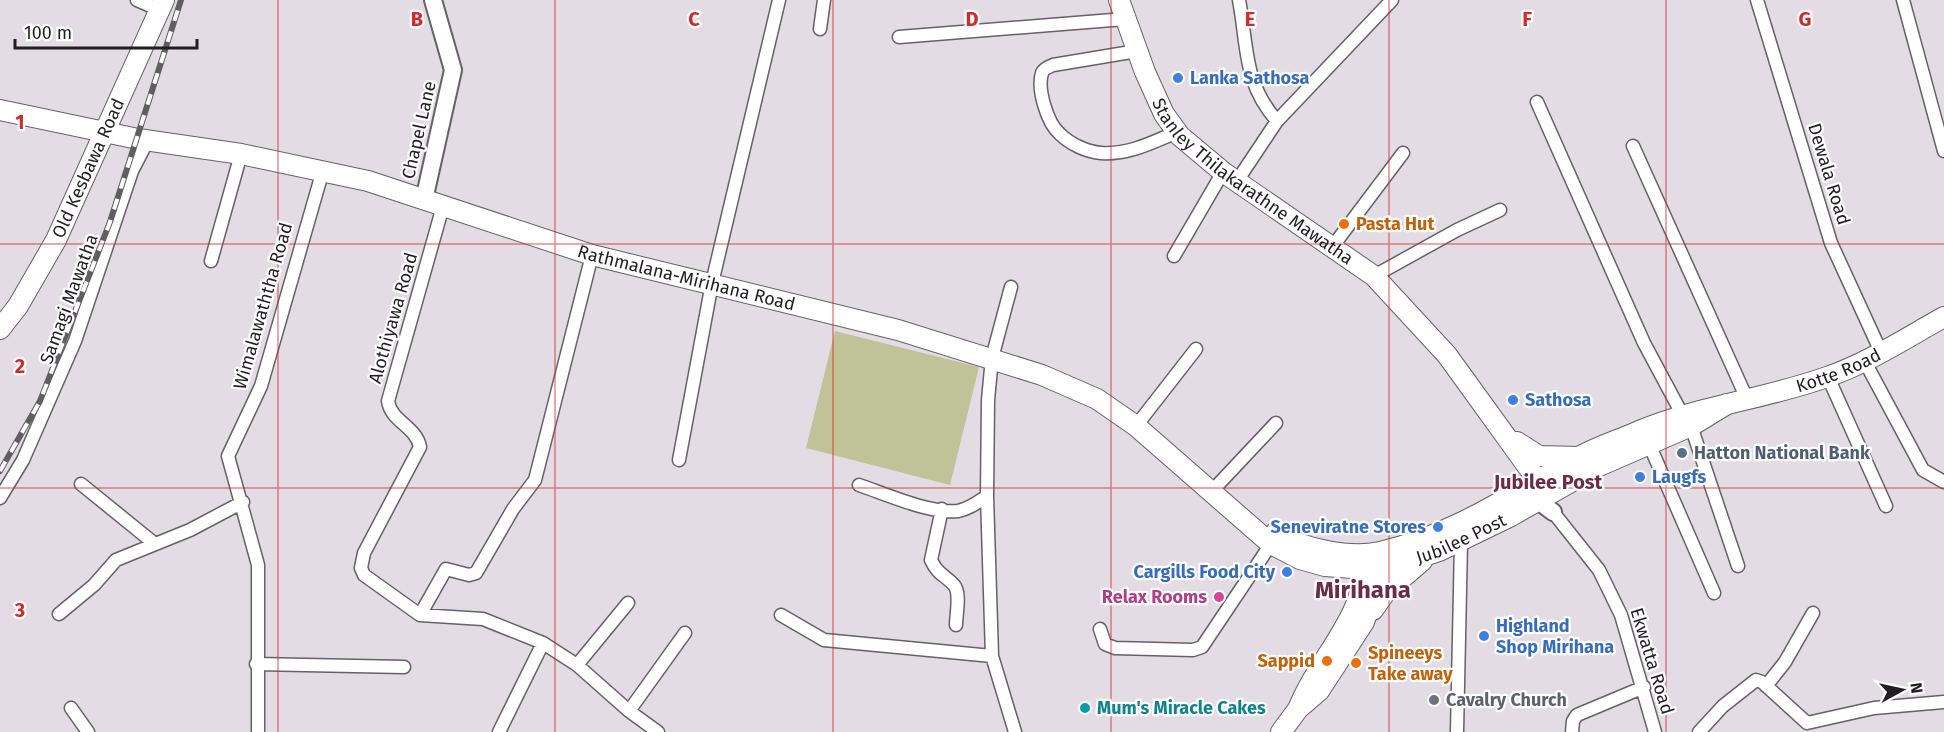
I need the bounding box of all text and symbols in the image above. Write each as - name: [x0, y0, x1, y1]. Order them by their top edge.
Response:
- text: B: [411, 7, 423, 31]
- text: C: [688, 7, 700, 31]
- text: D: [965, 7, 979, 31]
- text: E: [1245, 7, 1255, 31]
- text: F: [1522, 7, 1532, 31]
- text: G: [1799, 7, 1811, 31]
- scale bar: [15, 12, 196, 50]
- text: 100 m: [24, 22, 72, 44]
- place label: Lanka Sathosa: [1190, 67, 1310, 89]
- marker: Lanka Sathosa: [1171, 71, 1185, 85]
- street label: Chapel Lane: [397, 79, 441, 181]
- street label: Old Kesbawa Road: [47, 95, 129, 242]
- street label: Stanley Thilakarathne Mawatha: [1147, 95, 1357, 269]
- text: 1: [15, 110, 25, 134]
- street label: Dewala Road: [1803, 121, 1855, 227]
- place label: Pasta Hut: [1356, 213, 1435, 235]
- marker: Pasta Hut: [1337, 217, 1351, 231]
- street label: Wimalawaththa Road: [229, 220, 297, 392]
- street label: Samagi Mawatha: [35, 231, 103, 367]
- street label: Rathmalana-Mirihana Road: [575, 240, 797, 315]
- street label: Alothiyawa Road: [364, 250, 422, 386]
- street label: Kotte Road: [1793, 344, 1885, 397]
- text: 2: [15, 354, 25, 378]
- place label: Sathosa: [1525, 389, 1592, 411]
- marker: Sathosa: [1506, 393, 1520, 407]
- place label: Hatton National Bank: [1694, 442, 1871, 464]
- marker: Hatton National Bank: [1675, 446, 1689, 460]
- place label: Laugfs: [1652, 466, 1706, 488]
- district label: Jubilee Post: [1493, 470, 1603, 494]
- marker: Laugfs: [1633, 470, 1647, 484]
- street label: Jubilee Post: [1413, 509, 1510, 569]
- place label: Seneviratne Stores: [1271, 516, 1426, 538]
- marker: Seneviratne Stores: [1431, 520, 1445, 534]
- place label: Cargills Food City: [1133, 561, 1276, 583]
- marker: Cargills Food City: [1280, 565, 1294, 579]
- district label: Mirihana: [1315, 576, 1411, 604]
- place label: Relax Rooms: [1102, 586, 1207, 608]
- marker: Relax Rooms: [1212, 590, 1226, 604]
- text: 3: [14, 598, 25, 622]
- street label: Ekwatta Road: [1625, 605, 1679, 717]
- place label: Highland Shop Mirihana: [1496, 615, 1614, 658]
- marker: Highland Shop Mirihana: [1477, 629, 1491, 643]
- place label: Spineeys Take away: [1368, 642, 1453, 685]
- place label: Sappid: [1257, 650, 1315, 672]
- marker: Sappid: [1320, 654, 1334, 668]
- marker: Spineeys Take away: [1349, 656, 1363, 670]
- north arrow: [1872, 660, 1932, 720]
- text: N: [1906, 681, 1927, 695]
- place label: Cavalry Church: [1446, 689, 1567, 711]
- marker: Cavalry Church: [1427, 693, 1441, 707]
- place label: Mum's Miracle Cakes: [1097, 697, 1266, 719]
- marker: Mum's Miracle Cakes: [1078, 701, 1092, 715]

